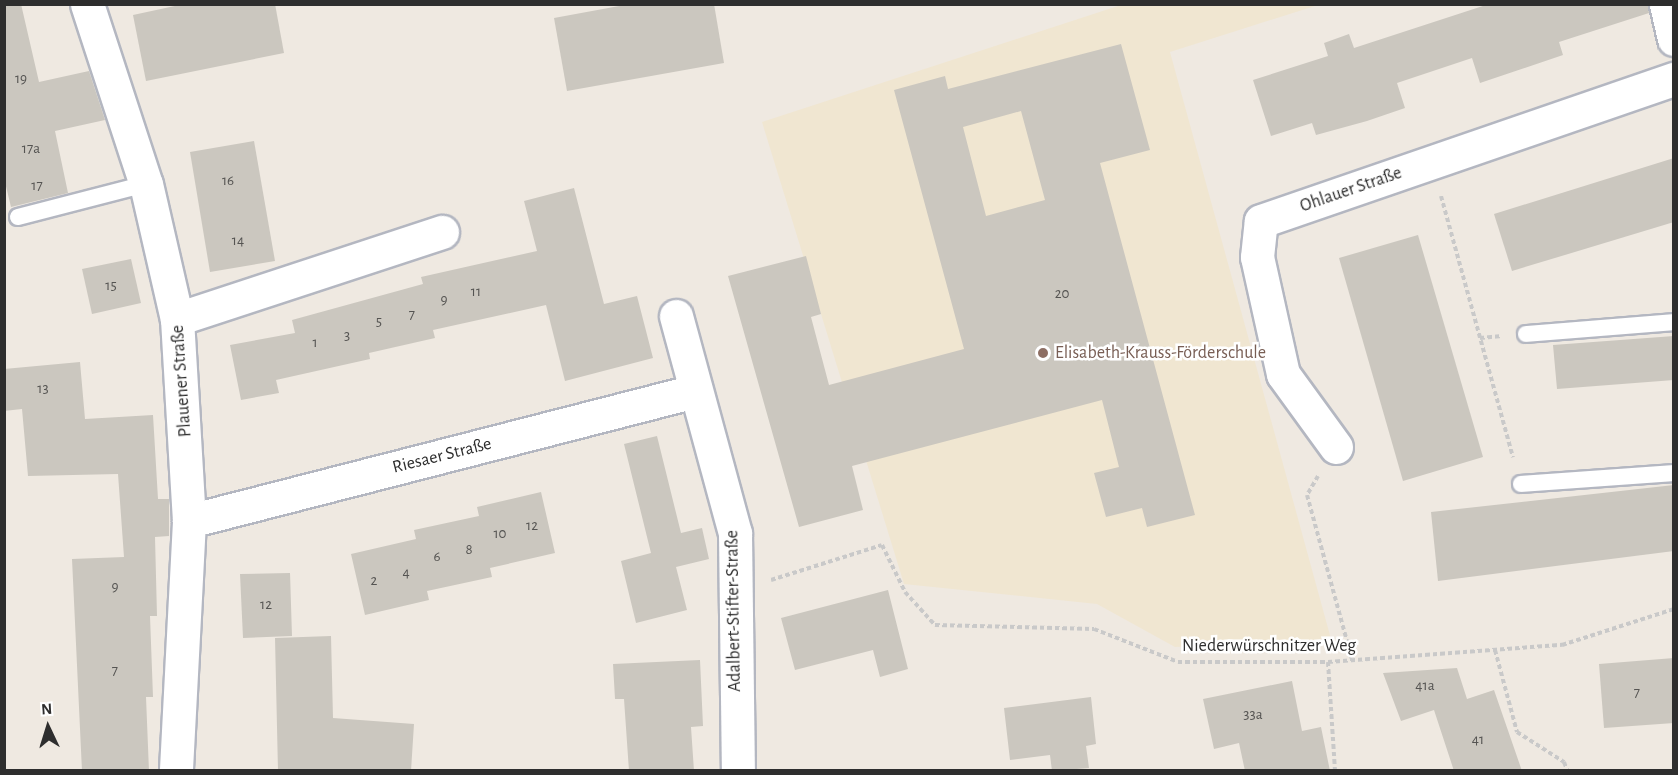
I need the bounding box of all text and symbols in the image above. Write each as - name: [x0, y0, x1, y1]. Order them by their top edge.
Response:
- house number: 19: [15, 70, 27, 88]
- house number: 17a: [22, 140, 40, 158]
- street label: Ohlauer Straße: [1297, 162, 1405, 218]
- house number: 16: [222, 172, 234, 190]
- house number: 17: [31, 177, 43, 195]
- house number: 14: [232, 232, 244, 250]
- house number: 15: [105, 277, 117, 295]
- house number: 11: [471, 283, 481, 301]
- house number: 20: [1055, 285, 1069, 303]
- house number: 9: [440, 291, 448, 309]
- house number: 7: [409, 306, 415, 324]
- house number: 5: [376, 313, 382, 331]
- street label: Plauener Straße: [167, 324, 197, 438]
- house number: 3: [344, 327, 350, 345]
- house number: 1: [312, 334, 318, 352]
- place label: Elisabeth-Krauss-Förderschule: [1055, 342, 1266, 364]
- marker: Elisabeth-Krauss-Förderschule: [1036, 346, 1050, 360]
- house number: 13: [37, 380, 49, 398]
- street label: Riesaer Straße: [390, 433, 494, 479]
- house number: 12: [526, 517, 538, 535]
- house number: 10: [493, 525, 507, 543]
- street label: Adalbert-Stifter-Straße: [722, 530, 746, 692]
- house number: 8: [465, 541, 473, 559]
- house number: 6: [433, 548, 441, 566]
- house number: 4: [402, 564, 410, 582]
- house number: 2: [371, 572, 377, 590]
- house number: 9: [111, 578, 119, 596]
- house number: 12: [260, 596, 272, 614]
- street label: Niederwürschnitzer Weg: [1182, 635, 1356, 657]
- house number: 7: [112, 662, 118, 680]
- house number: 41a: [1415, 677, 1435, 695]
- house number: 7: [1634, 684, 1640, 702]
- north arrow: [18, 697, 78, 757]
- text: N: [41, 701, 53, 717]
- house number: 33a: [1243, 706, 1263, 724]
- house number: 41: [1472, 731, 1484, 749]

